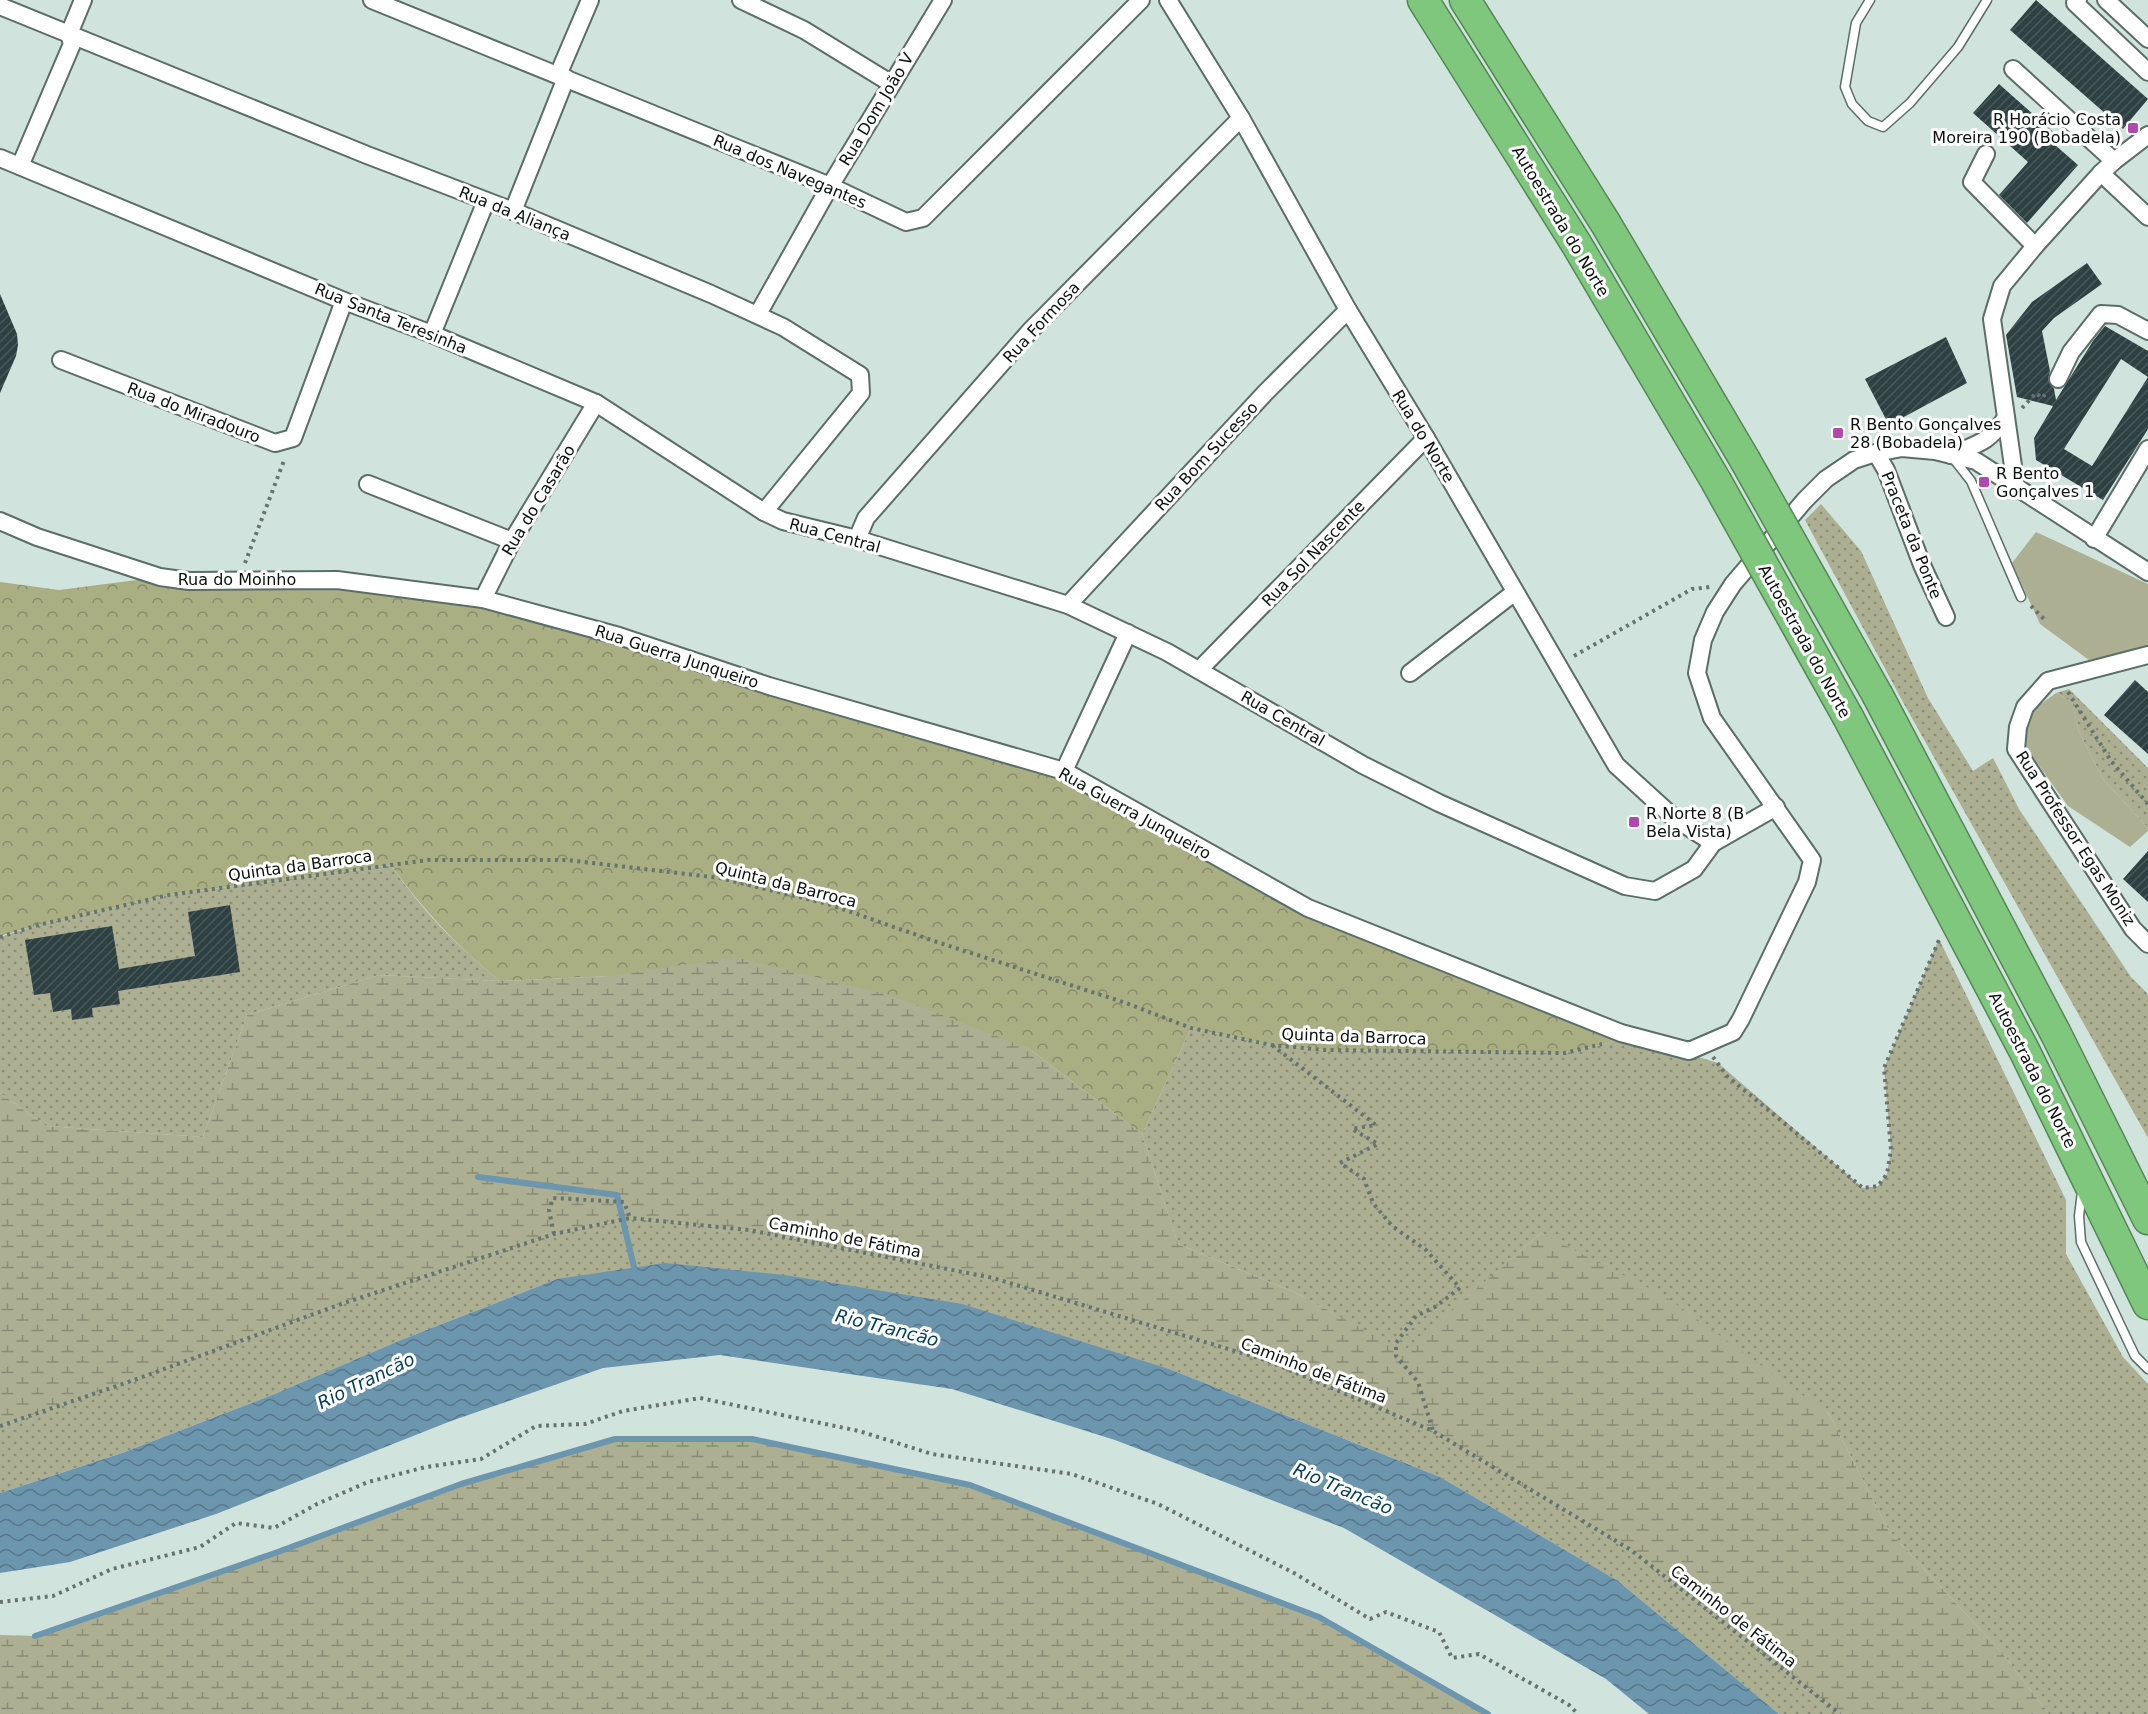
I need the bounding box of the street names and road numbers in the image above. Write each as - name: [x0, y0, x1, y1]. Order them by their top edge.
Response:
- street label: Rua Dom João V: [835, 49, 918, 169]
- street label: Rua dos Navegantes: [710, 131, 869, 212]
- street label: Autoestrada do Norte: [1508, 142, 1613, 300]
- street label: Rua da Aliança: [456, 182, 573, 245]
- street label: Rua Formosa: [999, 278, 1084, 367]
- street label: Rua Santa Teresinha: [312, 279, 470, 358]
- street label: Rua do Miradouro: [125, 378, 263, 447]
- street label: Rua do Norte: [1388, 386, 1459, 486]
- street label: Rua Bom Sucesso: [1151, 398, 1262, 515]
- street label: Rua do Casarão: [498, 441, 579, 559]
- street label: Praceta da Ponte: [1877, 469, 1946, 602]
- street label: Rua Sol Nascente: [1258, 496, 1369, 610]
- street label: Rua Central: [787, 514, 883, 557]
- street label: Autoestrada do Norte: [1754, 561, 1855, 721]
- street label: Rua do Moinho: [178, 570, 296, 589]
- street label: Rua Guerra Junqueiro: [593, 621, 761, 692]
- street label: Rua Central: [1237, 687, 1328, 750]
- street label: Rua Professor Egas Moniz: [2012, 747, 2139, 929]
- street label: Rua Guerra Junqueiro: [1055, 764, 1214, 863]
- street label: Quinta da Barroca: [227, 846, 373, 885]
- street label: Quinta da Barroca: [713, 858, 859, 911]
- street label: Autoestrada do Norte: [1985, 989, 2080, 1151]
- street label: Quinta da Barroca: [1281, 1024, 1427, 1049]
- street label: Caminho de Fátima: [767, 1213, 923, 1262]
- street label: Caminho de Fátima: [1238, 1334, 1390, 1407]
- street label: Caminho de Fátima: [1667, 1561, 1801, 1672]

